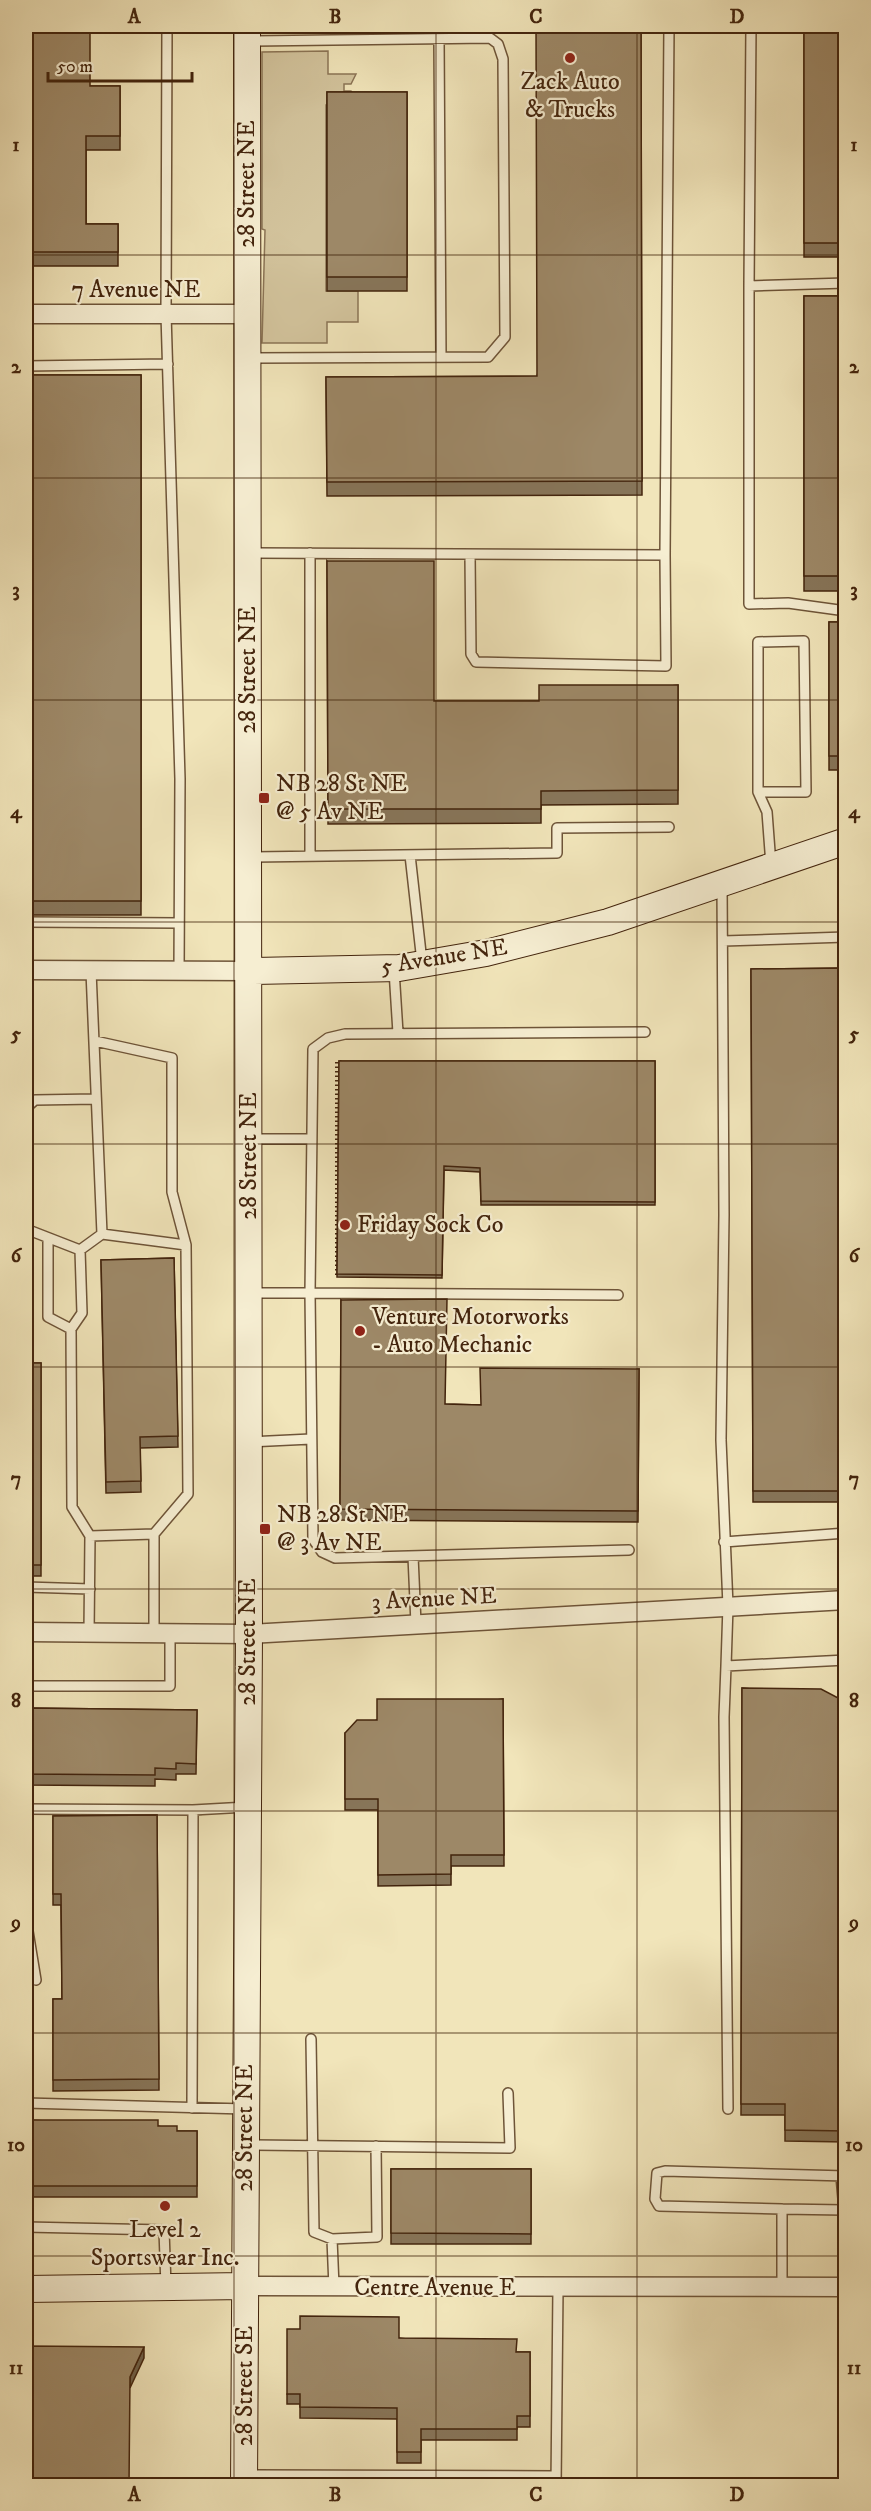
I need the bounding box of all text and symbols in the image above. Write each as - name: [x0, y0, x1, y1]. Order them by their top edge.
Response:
- text: A: [127, 5, 142, 30]
- text: B: [329, 5, 341, 30]
- text: C: [529, 5, 543, 30]
- text: D: [730, 5, 745, 30]
- scale bar: [48, 45, 192, 83]
- marker: Zack Auto & Trucks: [563, 51, 577, 65]
- text: 50 m: [57, 56, 93, 78]
- place label: Zack Auto & Trucks: [520, 67, 620, 125]
- street label: 28 Street NE: [232, 120, 262, 248]
- text: 1: [12, 133, 20, 158]
- text: 1: [850, 133, 858, 158]
- street label: 7 Avenue NE: [72, 275, 200, 305]
- text: 2: [11, 355, 22, 380]
- text: 2: [849, 355, 860, 380]
- text: 3: [12, 578, 20, 603]
- text: 3: [850, 578, 858, 603]
- street label: 28 Street NE: [233, 606, 263, 734]
- place label: NB 28 St NE @ 5 Av NE: [276, 769, 407, 827]
- marker: NB 28 St NE @ 5 Av NE: [257, 791, 271, 805]
- text: 4: [10, 800, 23, 825]
- text: 4: [848, 800, 861, 825]
- street label: 5 Avenue NE: [378, 932, 510, 982]
- text: 5: [10, 1022, 21, 1047]
- text: 5: [848, 1022, 859, 1047]
- street label: 28 Street NE: [234, 1092, 264, 1220]
- place label: Friday Sock Co: [357, 1210, 504, 1240]
- marker: Friday Sock Co: [338, 1218, 352, 1232]
- text: 6: [11, 1244, 23, 1269]
- text: 6: [849, 1244, 861, 1269]
- place label: Venture Motorworks - Auto Mechanic: [371, 1302, 569, 1360]
- marker: Venture Motorworks - Auto Mechanic: [353, 1324, 367, 1338]
- text: 7: [11, 1467, 21, 1492]
- text: 7: [849, 1467, 859, 1492]
- place label: NB 28 St NE @ 3 Av NE: [277, 1500, 408, 1558]
- marker: NB 28 St NE @ 3 Av NE: [258, 1522, 272, 1536]
- street label: 28 Street NE: [233, 1578, 263, 1706]
- street label: 3 Avenue NE: [371, 1581, 497, 1617]
- text: 8: [11, 1689, 21, 1714]
- text: 8: [849, 1689, 859, 1714]
- text: 9: [9, 1911, 21, 1936]
- text: 9: [847, 1911, 859, 1936]
- street label: 28 Street NE: [230, 2064, 260, 2192]
- text: 10: [7, 2133, 25, 2158]
- text: 10: [845, 2133, 863, 2158]
- marker: Level 2 Sportswear Inc.: [158, 2199, 172, 2213]
- place label: Level 2 Sportswear Inc.: [91, 2215, 239, 2273]
- street label: Centre Avenue E: [354, 2273, 516, 2303]
- street label: 28 Street SE: [230, 2326, 260, 2446]
- text: 11: [9, 2356, 23, 2381]
- text: 11: [847, 2356, 861, 2381]
- text: A: [127, 2483, 142, 2508]
- text: B: [329, 2483, 341, 2508]
- text: C: [529, 2483, 543, 2508]
- text: D: [730, 2483, 745, 2508]

